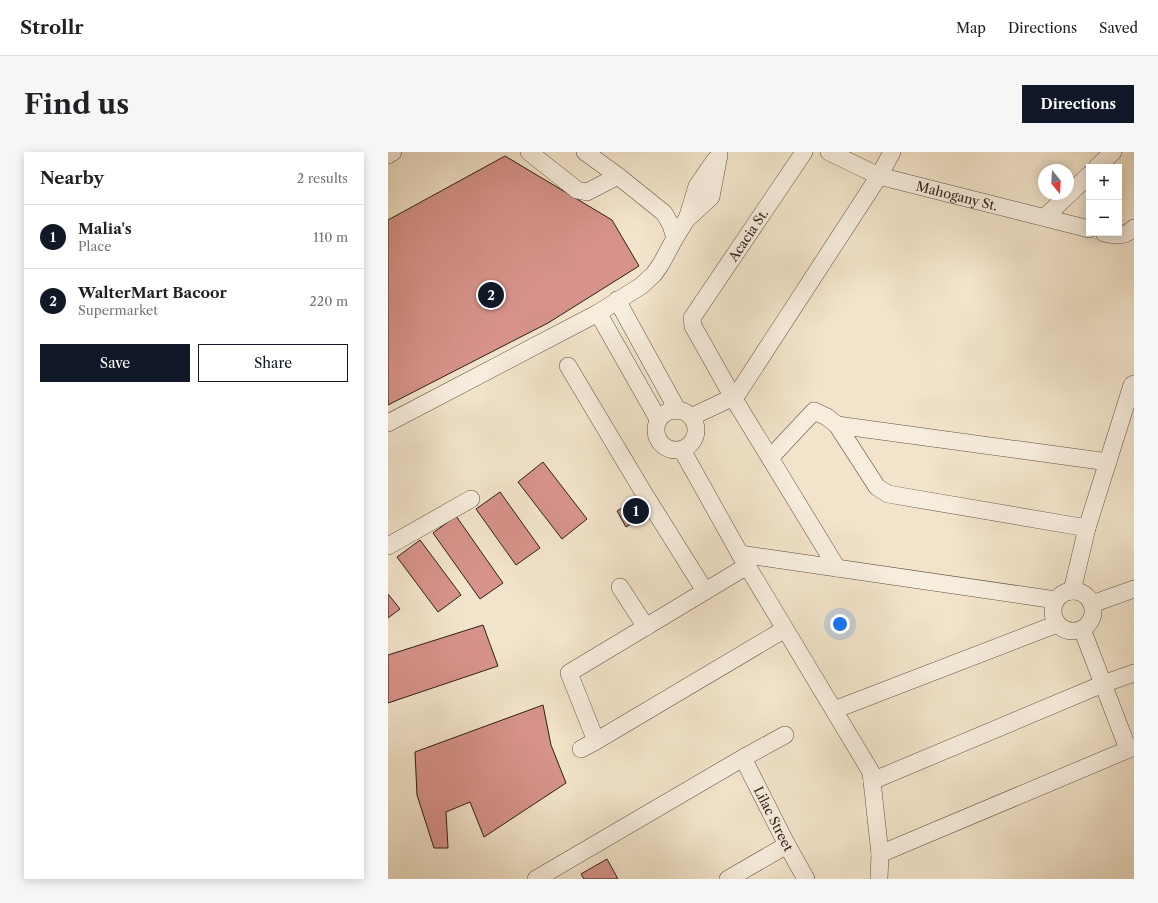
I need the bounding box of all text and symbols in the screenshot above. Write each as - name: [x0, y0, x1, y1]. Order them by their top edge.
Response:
- text: Strollr: [20, 16, 84, 39]
- text: Map: [956, 19, 986, 37]
- text: Directions: [1008, 19, 1077, 37]
- text: Saved: [1099, 19, 1138, 37]
- button: Directions: [1022, 85, 1134, 123]
- text: Find us: [24, 87, 129, 121]
- north arrow: [1038, 164, 1074, 200]
- map controls: [1086, 164, 1122, 236]
- button: +: [1086, 164, 1122, 200]
- text: Nearby: [40, 168, 104, 188]
- text: 2 results: [297, 170, 348, 186]
- street label: Mahogany St.: [915, 178, 1000, 214]
- button: −: [1086, 200, 1122, 236]
- street label: Acacia St.: [724, 206, 771, 265]
- text: Malia's: [78, 219, 132, 238]
- text: 1: [50, 229, 56, 245]
- text: 110 m: [313, 229, 348, 245]
- text: Place: [78, 238, 111, 254]
- pin: 2: [478, 280, 504, 310]
- text: WalterMart Bacoor: [78, 283, 227, 302]
- text: 2: [49, 293, 57, 309]
- text: 220 m: [309, 293, 348, 309]
- text: Supermarket: [78, 302, 158, 318]
- button: Save: [40, 344, 190, 382]
- button: Share: [198, 344, 348, 382]
- pin: 1: [623, 496, 649, 526]
- your location: [830, 614, 850, 634]
- street label: Lilac Street: [751, 784, 797, 854]

